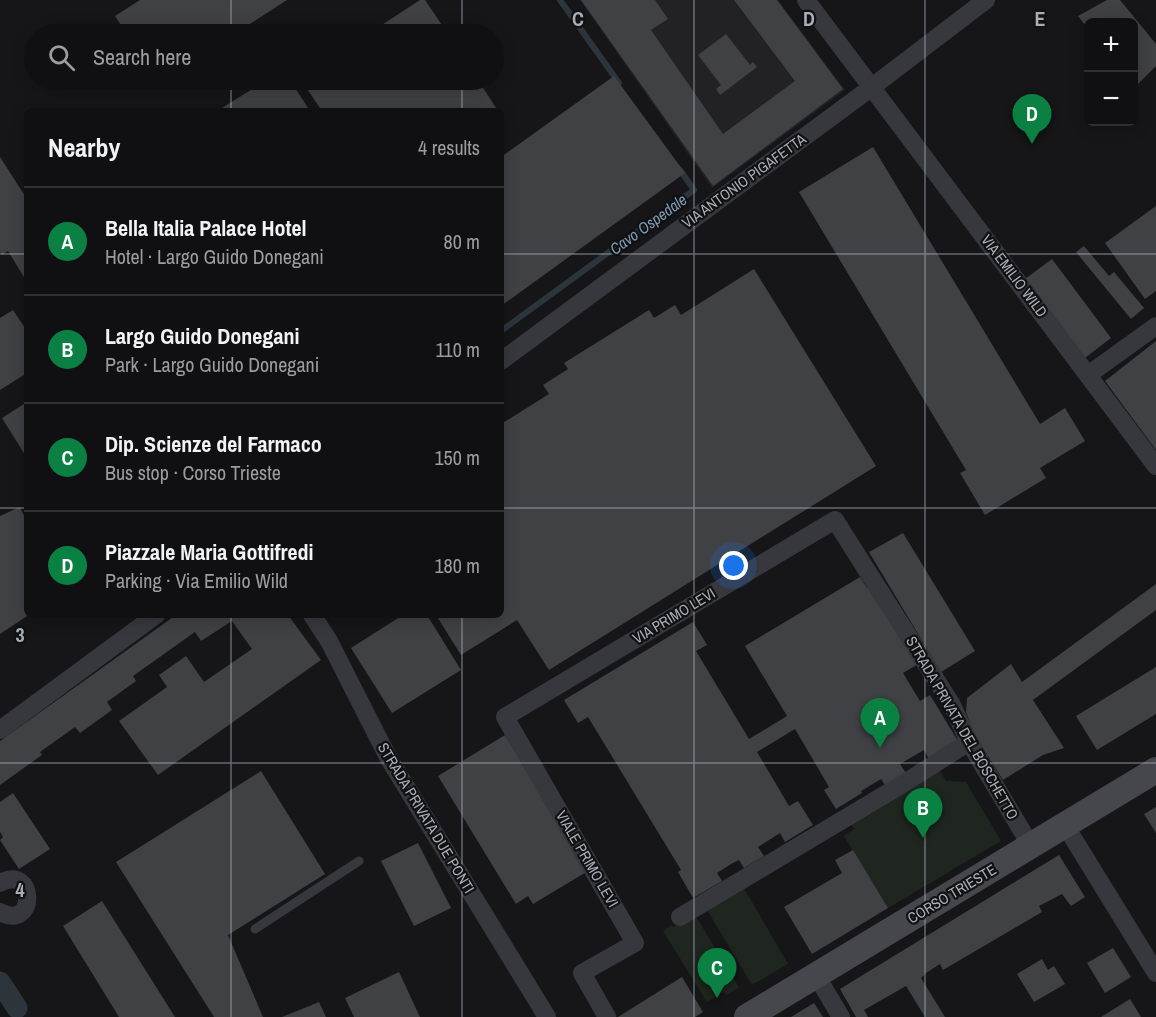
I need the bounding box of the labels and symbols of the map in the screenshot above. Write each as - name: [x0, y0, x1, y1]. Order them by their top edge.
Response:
- text: C: [572, 5, 584, 32]
- text: D: [803, 5, 815, 32]
- text: E: [1035, 5, 1046, 32]
- pin: D: [1012, 94, 1052, 144]
- street label: VIA ANTONIO PIGAFETTA: [677, 128, 811, 233]
- water label: Cavo Ospedale: [605, 189, 691, 259]
- street label: VIA EMILIO WILD: [976, 230, 1052, 321]
- your location: [719, 551, 748, 580]
- street label: VIA PRIMO LEVI: [628, 583, 719, 649]
- text: 3: [15, 621, 25, 648]
- street label: STRADA PRIVATA DEL BOSCHETTO: [902, 632, 1022, 824]
- pin: A: [860, 698, 900, 748]
- street label: STRADA PRIVATA DUE PONTI: [373, 738, 480, 897]
- pin: B: [904, 788, 942, 838]
- street label: VIALE PRIMO LEVI: [551, 806, 624, 911]
- street label: CORSO TRIESTE: [903, 859, 1000, 928]
- text: 4: [15, 876, 25, 903]
- pin: C: [698, 948, 736, 998]

